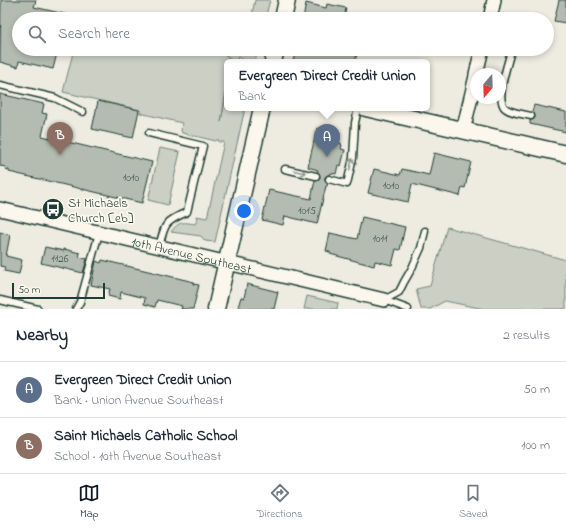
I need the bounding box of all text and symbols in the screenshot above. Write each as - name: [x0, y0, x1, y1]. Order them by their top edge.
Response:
- search box: [12, 12, 554, 56]
- icon: search: [26, 23, 48, 45]
- text: Search here: [58, 23, 130, 45]
- popup: [224, 59, 430, 111]
- text: Evergreen Direct Credit Union: [238, 65, 416, 87]
- north arrow: [470, 68, 506, 104]
- text: Bank: [238, 87, 266, 106]
- pin: B: [47, 122, 73, 155]
- pin: A: [314, 124, 340, 157]
- one-way arrow: [348, 158, 356, 171]
- one-way arrow: [294, 169, 307, 177]
- house number: 1010: [123, 170, 139, 186]
- house number: 1010: [383, 178, 399, 194]
- place label: St Michaels Church [eb]: [68, 194, 134, 228]
- bus stop icon: St Michaels Church [eb]: [40, 196, 66, 222]
- your location: [234, 201, 254, 221]
- house number: 1015: [298, 203, 316, 219]
- house number: 1011: [372, 231, 388, 247]
- street label: 10th Avenue Southeast: [129, 232, 254, 279]
- house number: 1126: [51, 251, 69, 267]
- scale bar: [12, 281, 105, 300]
- text: 50 m: [18, 282, 40, 298]
- text: Nearby: [16, 323, 68, 348]
- text: 2 results: [503, 326, 550, 345]
- text: Evergreen Direct Credit Union: [54, 369, 232, 391]
- text: A: [25, 380, 33, 399]
- text: 50 m: [524, 380, 550, 399]
- text: Bank · Union Avenue Southeast: [54, 391, 224, 410]
- text: Saint Michaels Catholic School: [54, 425, 238, 447]
- text: B: [25, 436, 33, 455]
- text: 100 m: [521, 436, 550, 455]
- text: School · 10th Avenue Southeast: [54, 447, 221, 466]
- tab: Map: [78, 482, 100, 522]
- tab: Directions: [257, 482, 303, 522]
- tab: Saved: [459, 482, 488, 522]

